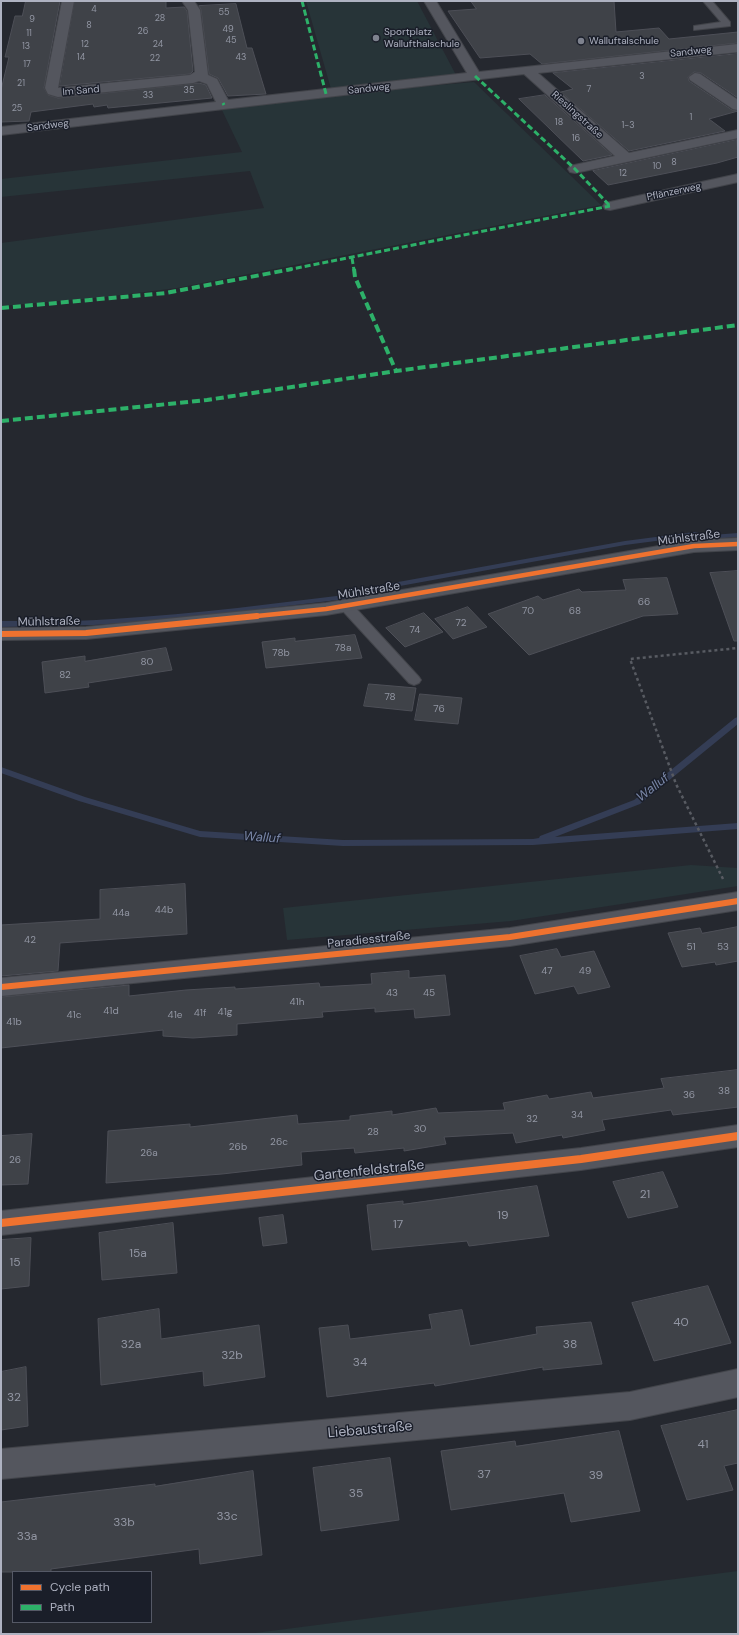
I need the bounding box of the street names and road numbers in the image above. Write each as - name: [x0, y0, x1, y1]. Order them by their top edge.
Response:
- street label: Sandweg: [670, 44, 712, 60]
- street label: Sandweg: [348, 81, 390, 97]
- street label: Im Sand: [62, 83, 100, 99]
- street label: Rieslingstraße: [549, 89, 605, 141]
- street label: Sandweg: [26, 117, 70, 135]
- street label: Pflänzerweg: [646, 180, 702, 204]
- street label: Mühlstraße: [657, 527, 721, 549]
- street label: Mühlstraße: [337, 579, 401, 603]
- street label: Mühlstraße: [18, 614, 80, 630]
- street label: Paradiesstraße: [327, 928, 411, 952]
- street label: Gartenfeldstraße: [313, 1157, 425, 1185]
- street label: Liebaustraße: [327, 1418, 413, 1442]

